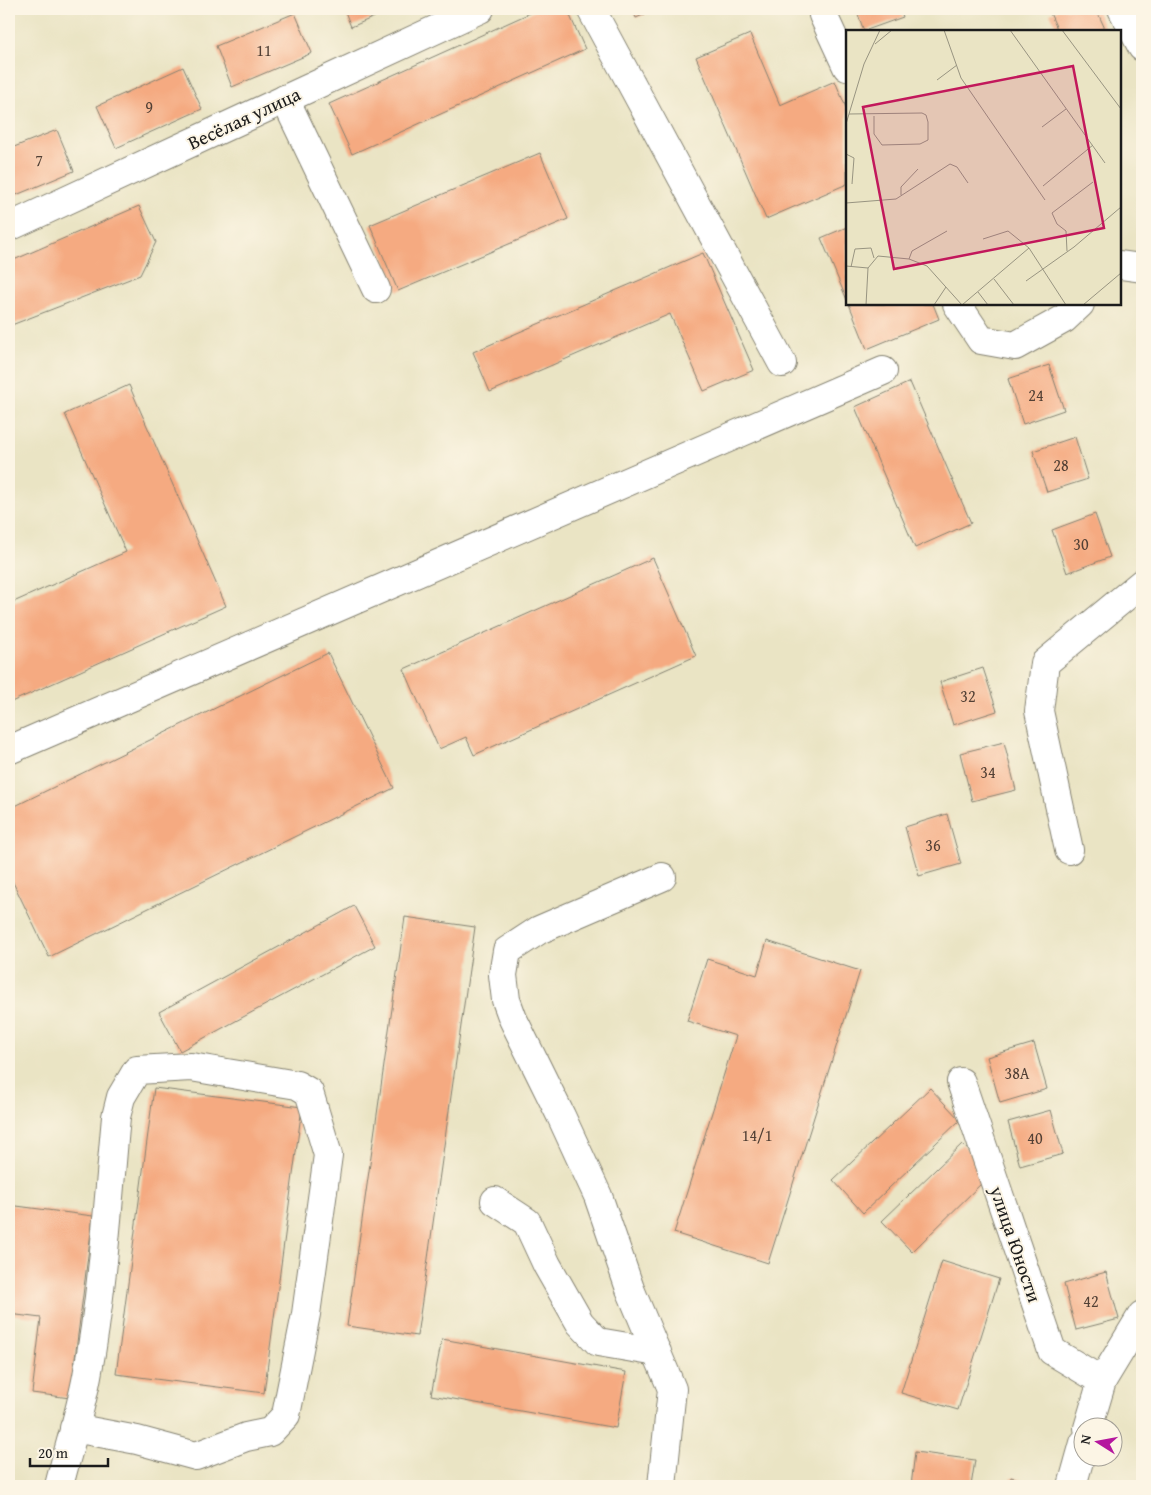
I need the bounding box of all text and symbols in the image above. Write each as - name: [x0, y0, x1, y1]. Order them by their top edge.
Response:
- inset map: [846, 30, 1121, 305]
- house number: 11: [256, 38, 272, 62]
- street label: Весёлая улица: [183, 80, 305, 156]
- house number: 9: [145, 95, 153, 119]
- house number: 7: [35, 148, 43, 172]
- house number: 24: [1028, 383, 1044, 407]
- house number: 28: [1053, 453, 1069, 477]
- house number: 30: [1073, 532, 1089, 556]
- house number: 32: [960, 684, 976, 708]
- house number: 34: [980, 760, 996, 784]
- house number: 36: [925, 833, 941, 857]
- house number: 38А: [1004, 1061, 1030, 1085]
- house number: 14/1: [742, 1123, 772, 1147]
- house number: 40: [1027, 1126, 1043, 1150]
- street label: улица Юности: [983, 1181, 1049, 1306]
- house number: 42: [1083, 1289, 1099, 1313]
- north arrow: [1074, 1418, 1124, 1468]
- text: N: [1075, 1432, 1096, 1446]
- scale bar: [30, 1435, 108, 1467]
- text: 20 m: [38, 1442, 69, 1463]

